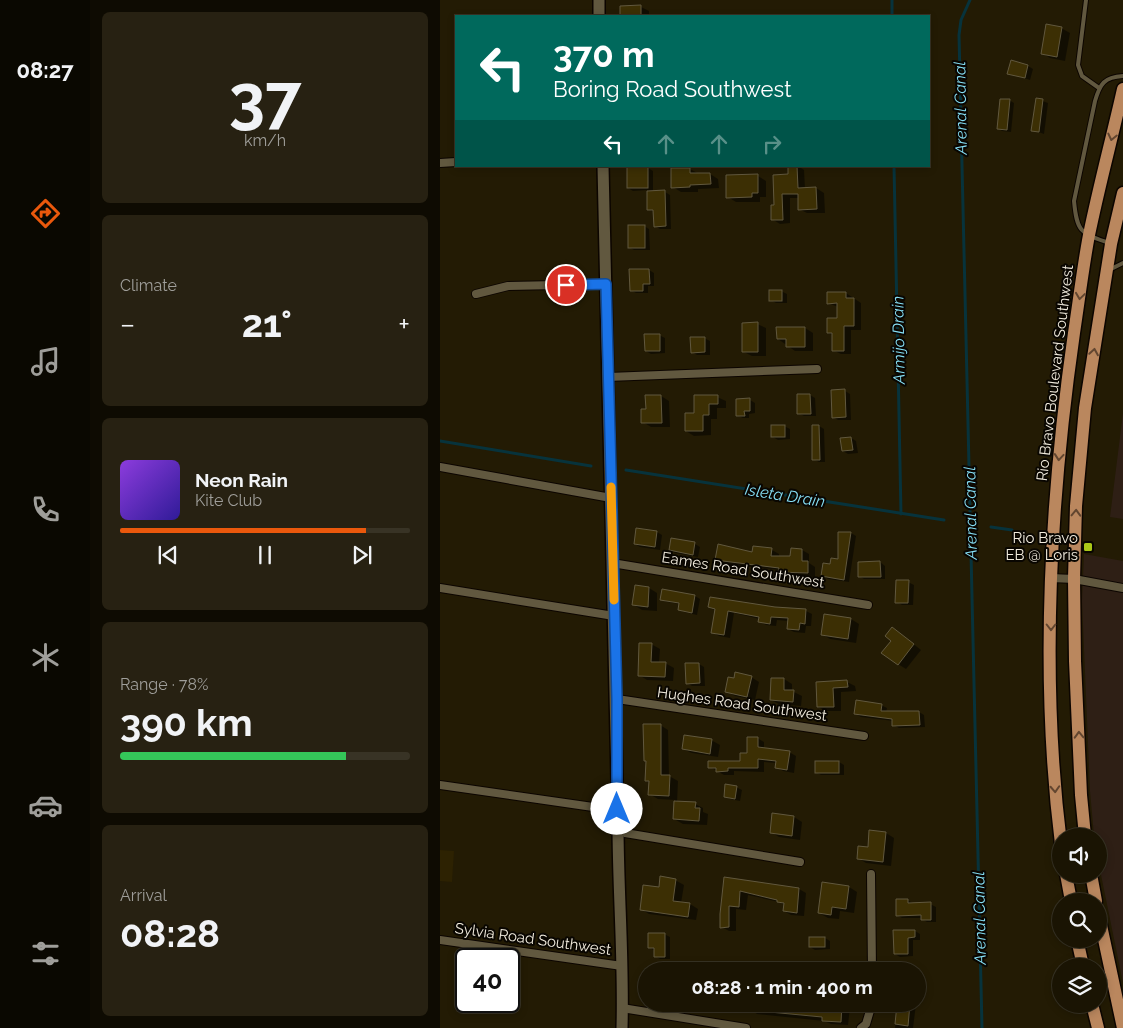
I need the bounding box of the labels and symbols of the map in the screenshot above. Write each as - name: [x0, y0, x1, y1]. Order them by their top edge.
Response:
- water label: Arenal Canal: [950, 61, 971, 156]
- one-way arrow: [1107, 132, 1118, 141]
- pin: [545, 264, 587, 306]
- street label: Rio Bravo Boulevard Southwest: [1033, 264, 1077, 482]
- one-way arrow: [1075, 292, 1086, 300]
- water label: Armijo Drain: [888, 296, 909, 385]
- one-way arrow: [1088, 347, 1099, 355]
- one-way arrow: [1054, 453, 1065, 461]
- water label: Arenal Canal: [960, 466, 981, 561]
- water label: Isleta Drain: [744, 480, 826, 511]
- one-way arrow: [1071, 509, 1081, 516]
- place label: Rio Bravo EB @ Loris: [1005, 529, 1078, 564]
- marker: Rio Bravo EB @ Loris: [1082, 541, 1094, 553]
- street label: Eames Road Southwest: [660, 548, 826, 592]
- one-way arrow: [1046, 624, 1056, 631]
- street label: Hughes Road Southwest: [656, 683, 828, 725]
- one-way arrow: [1074, 731, 1084, 739]
- position arrow: [590, 782, 642, 834]
- one-way arrow: [1049, 786, 1060, 794]
- water label: Arenal Canal: [969, 871, 990, 966]
- street label: Sylvia Road Southwest: [454, 919, 612, 959]
- speed limit sign: 40: [455, 948, 520, 1013]

